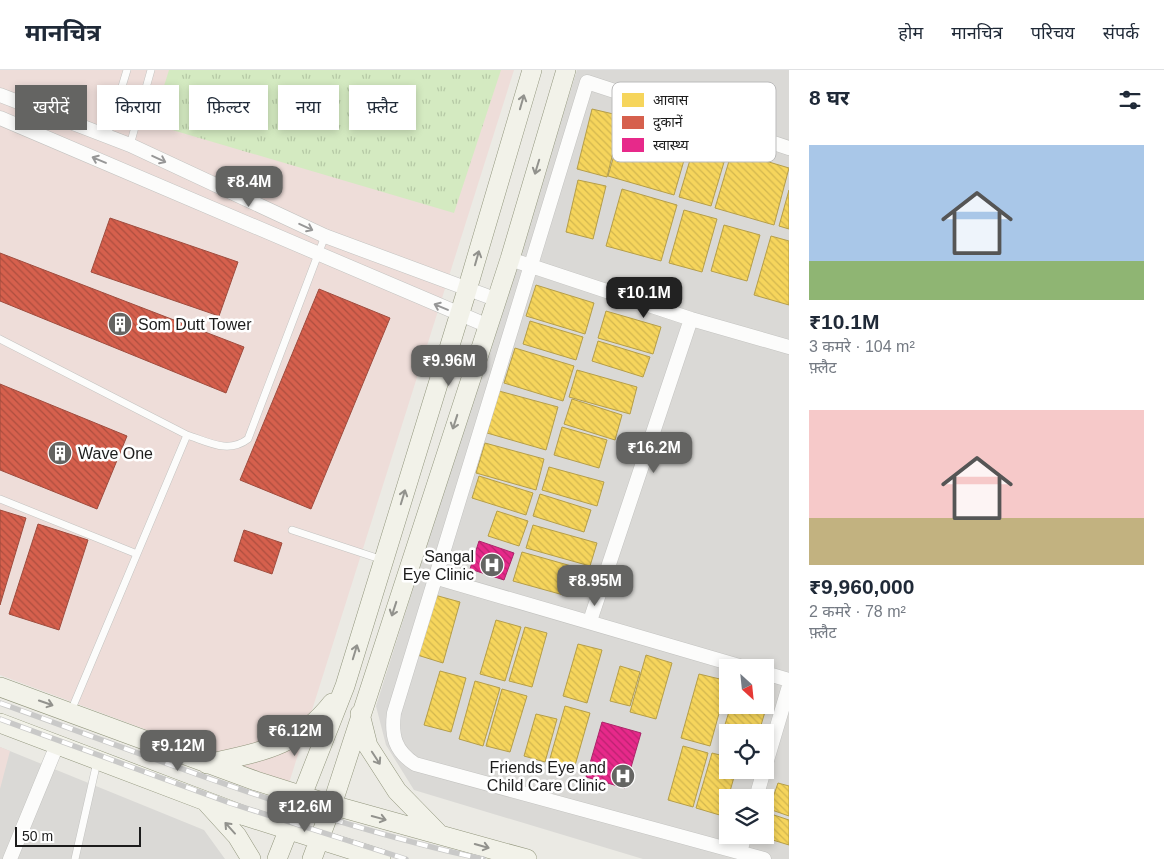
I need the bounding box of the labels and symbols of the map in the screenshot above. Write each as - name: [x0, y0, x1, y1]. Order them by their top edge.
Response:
- legend: [612, 82, 776, 162]
- text: आवास: [653, 92, 689, 108]
- one-way arrow: [518, 94, 528, 110]
- text: दुकानें: [653, 114, 683, 132]
- text: स्वास्थ्य: [653, 137, 689, 153]
- one-way arrow: [151, 154, 166, 164]
- one-way arrow: [92, 155, 107, 165]
- one-way arrow: [532, 159, 542, 175]
- pin: ₹8.4M: [214, 166, 284, 208]
- one-way arrow: [298, 223, 313, 232]
- one-way arrow: [472, 250, 482, 266]
- pin: ₹10.1M: [603, 276, 685, 319]
- one-way arrow: [434, 301, 449, 311]
- building icon: Som Dutt Tower: [107, 311, 133, 337]
- place label: Som Dutt Tower: [138, 316, 252, 333]
- pin: ₹9.96M: [408, 344, 490, 387]
- one-way arrow: [450, 413, 459, 429]
- pin: ₹16.2M: [613, 432, 695, 474]
- building icon: Wave One: [47, 440, 73, 466]
- place label: Wave One: [78, 445, 153, 462]
- one-way arrow: [399, 489, 409, 505]
- place label: Sangal Eye Clinic: [403, 548, 474, 583]
- hospital icon: Sangal Eye Clinic: [479, 552, 505, 578]
- pin: ₹8.95M: [554, 564, 636, 607]
- one-way arrow: [389, 601, 398, 617]
- one-way arrow: [351, 644, 361, 660]
- north arrow: [719, 659, 774, 714]
- one-way arrow: [38, 699, 53, 708]
- pin: ₹6.12M: [254, 714, 336, 757]
- pin: ₹9.12M: [137, 730, 219, 772]
- one-way arrow: [371, 751, 381, 765]
- place label: Friends Eye and Child Care Clinic: [487, 759, 606, 794]
- hospital icon: Friends Eye and Child Care Clinic: [610, 763, 636, 789]
- pin: ₹12.6M: [264, 790, 346, 833]
- one-way arrow: [371, 814, 387, 823]
- one-way arrow: [224, 822, 236, 835]
- scale bar: [15, 824, 141, 847]
- one-way arrow: [474, 842, 490, 851]

